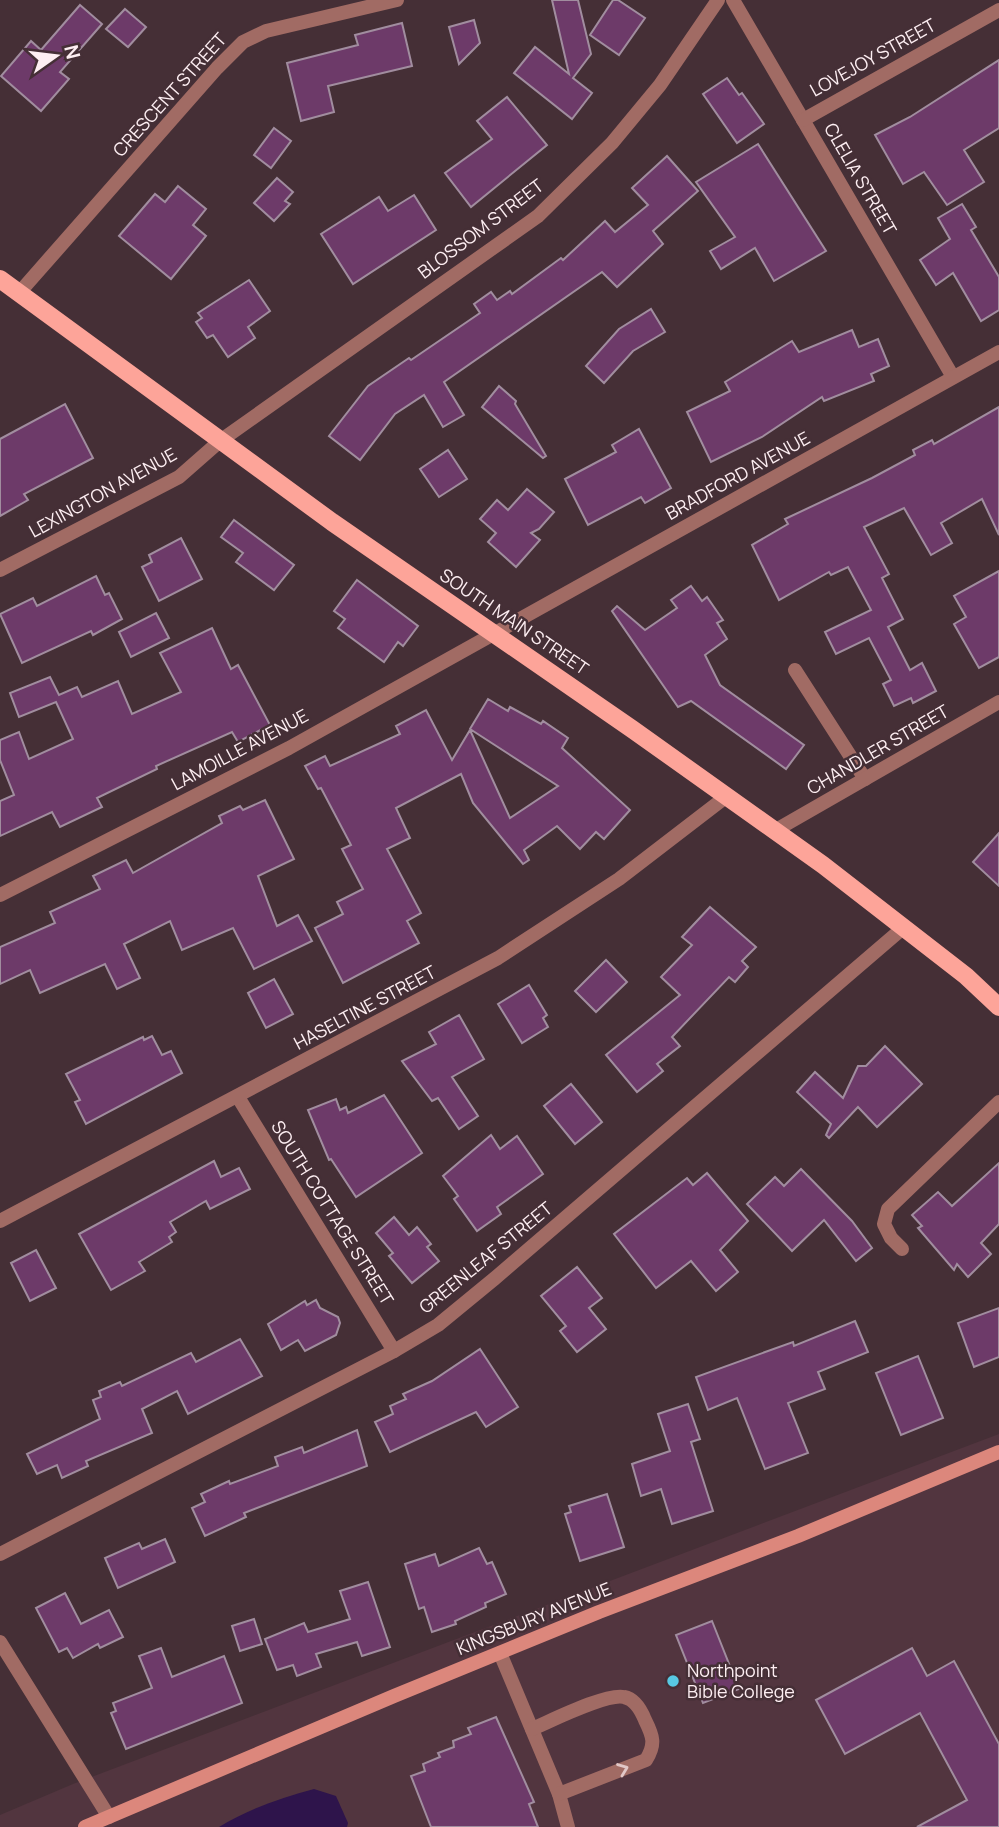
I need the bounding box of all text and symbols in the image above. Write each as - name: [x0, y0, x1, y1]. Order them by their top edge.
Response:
- street label: LOVEJOY STREET: [805, 12, 940, 102]
- north arrow: [21, 21, 91, 91]
- street label: CRESCENT STREET: [107, 27, 231, 161]
- text: N: [58, 42, 87, 62]
- street label: CLELIA STREET: [819, 118, 903, 239]
- street label: BLOSSOM STREET: [413, 173, 548, 283]
- street label: BRADFORD AVENUE: [661, 425, 814, 525]
- street label: LEXINGTON AVENUE: [24, 442, 181, 543]
- street label: SOUTH MAIN STREET: [436, 562, 594, 680]
- street label: CHANDLER STREET: [802, 699, 953, 799]
- street label: LAMOILLE AVENUE: [167, 703, 312, 795]
- street label: HASELTINE STREET: [289, 959, 440, 1055]
- street label: SOUTH COTTAGE STREET: [266, 1116, 400, 1309]
- street label: GREENLEAF STREET: [414, 1196, 557, 1318]
- street label: KINGSBURY AVENUE: [453, 1576, 615, 1660]
- place label: Northpoint Bible College: [687, 1658, 795, 1703]
- marker: Northpoint Bible College: [665, 1673, 681, 1689]
- one-way arrow: [616, 1764, 628, 1778]

